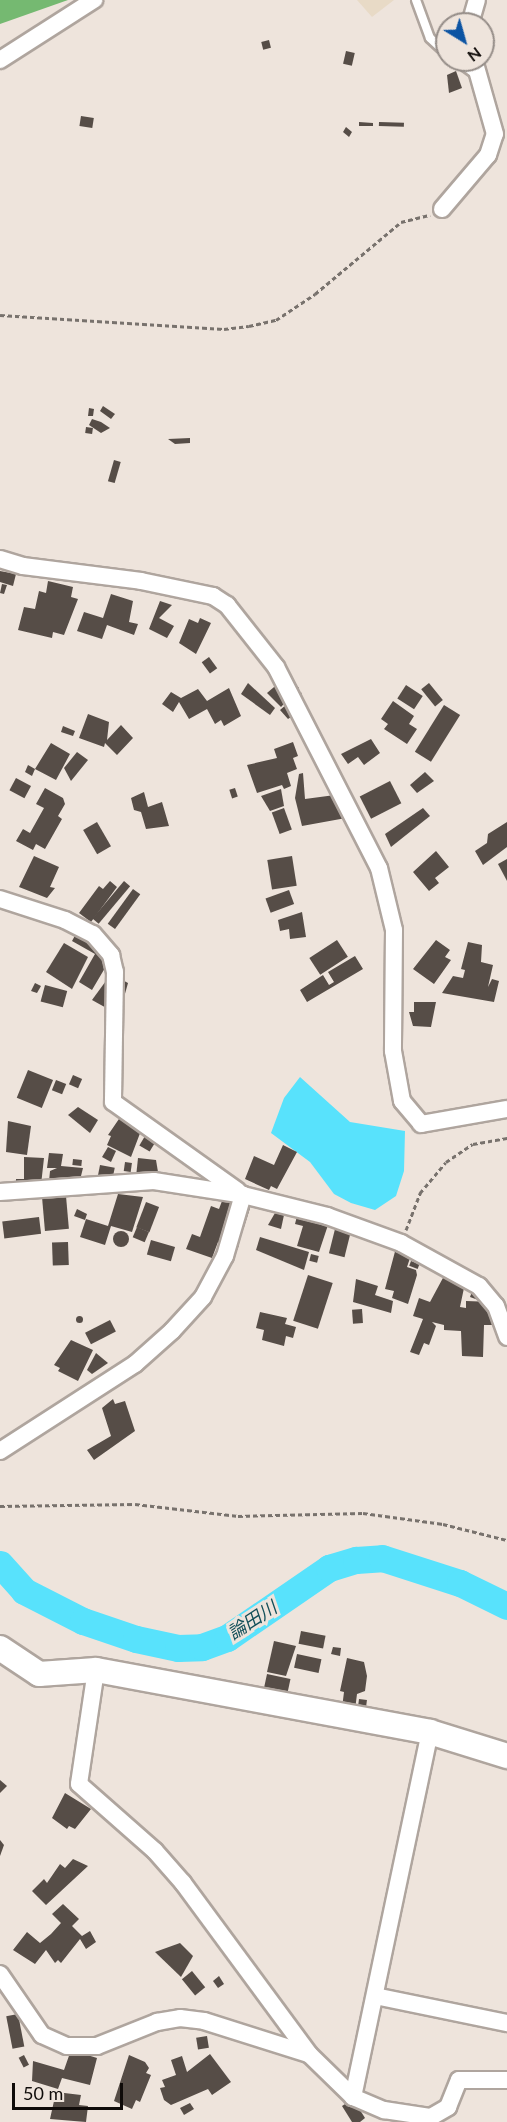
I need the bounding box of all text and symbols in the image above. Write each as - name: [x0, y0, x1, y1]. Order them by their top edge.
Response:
- north arrow: [435, 12, 495, 72]
- text: N: [464, 44, 486, 66]
- water label: 論田川: [223, 1596, 281, 1644]
- scale bar: [15, 2071, 126, 2109]
- text: 50 m: [23, 2082, 63, 2104]

